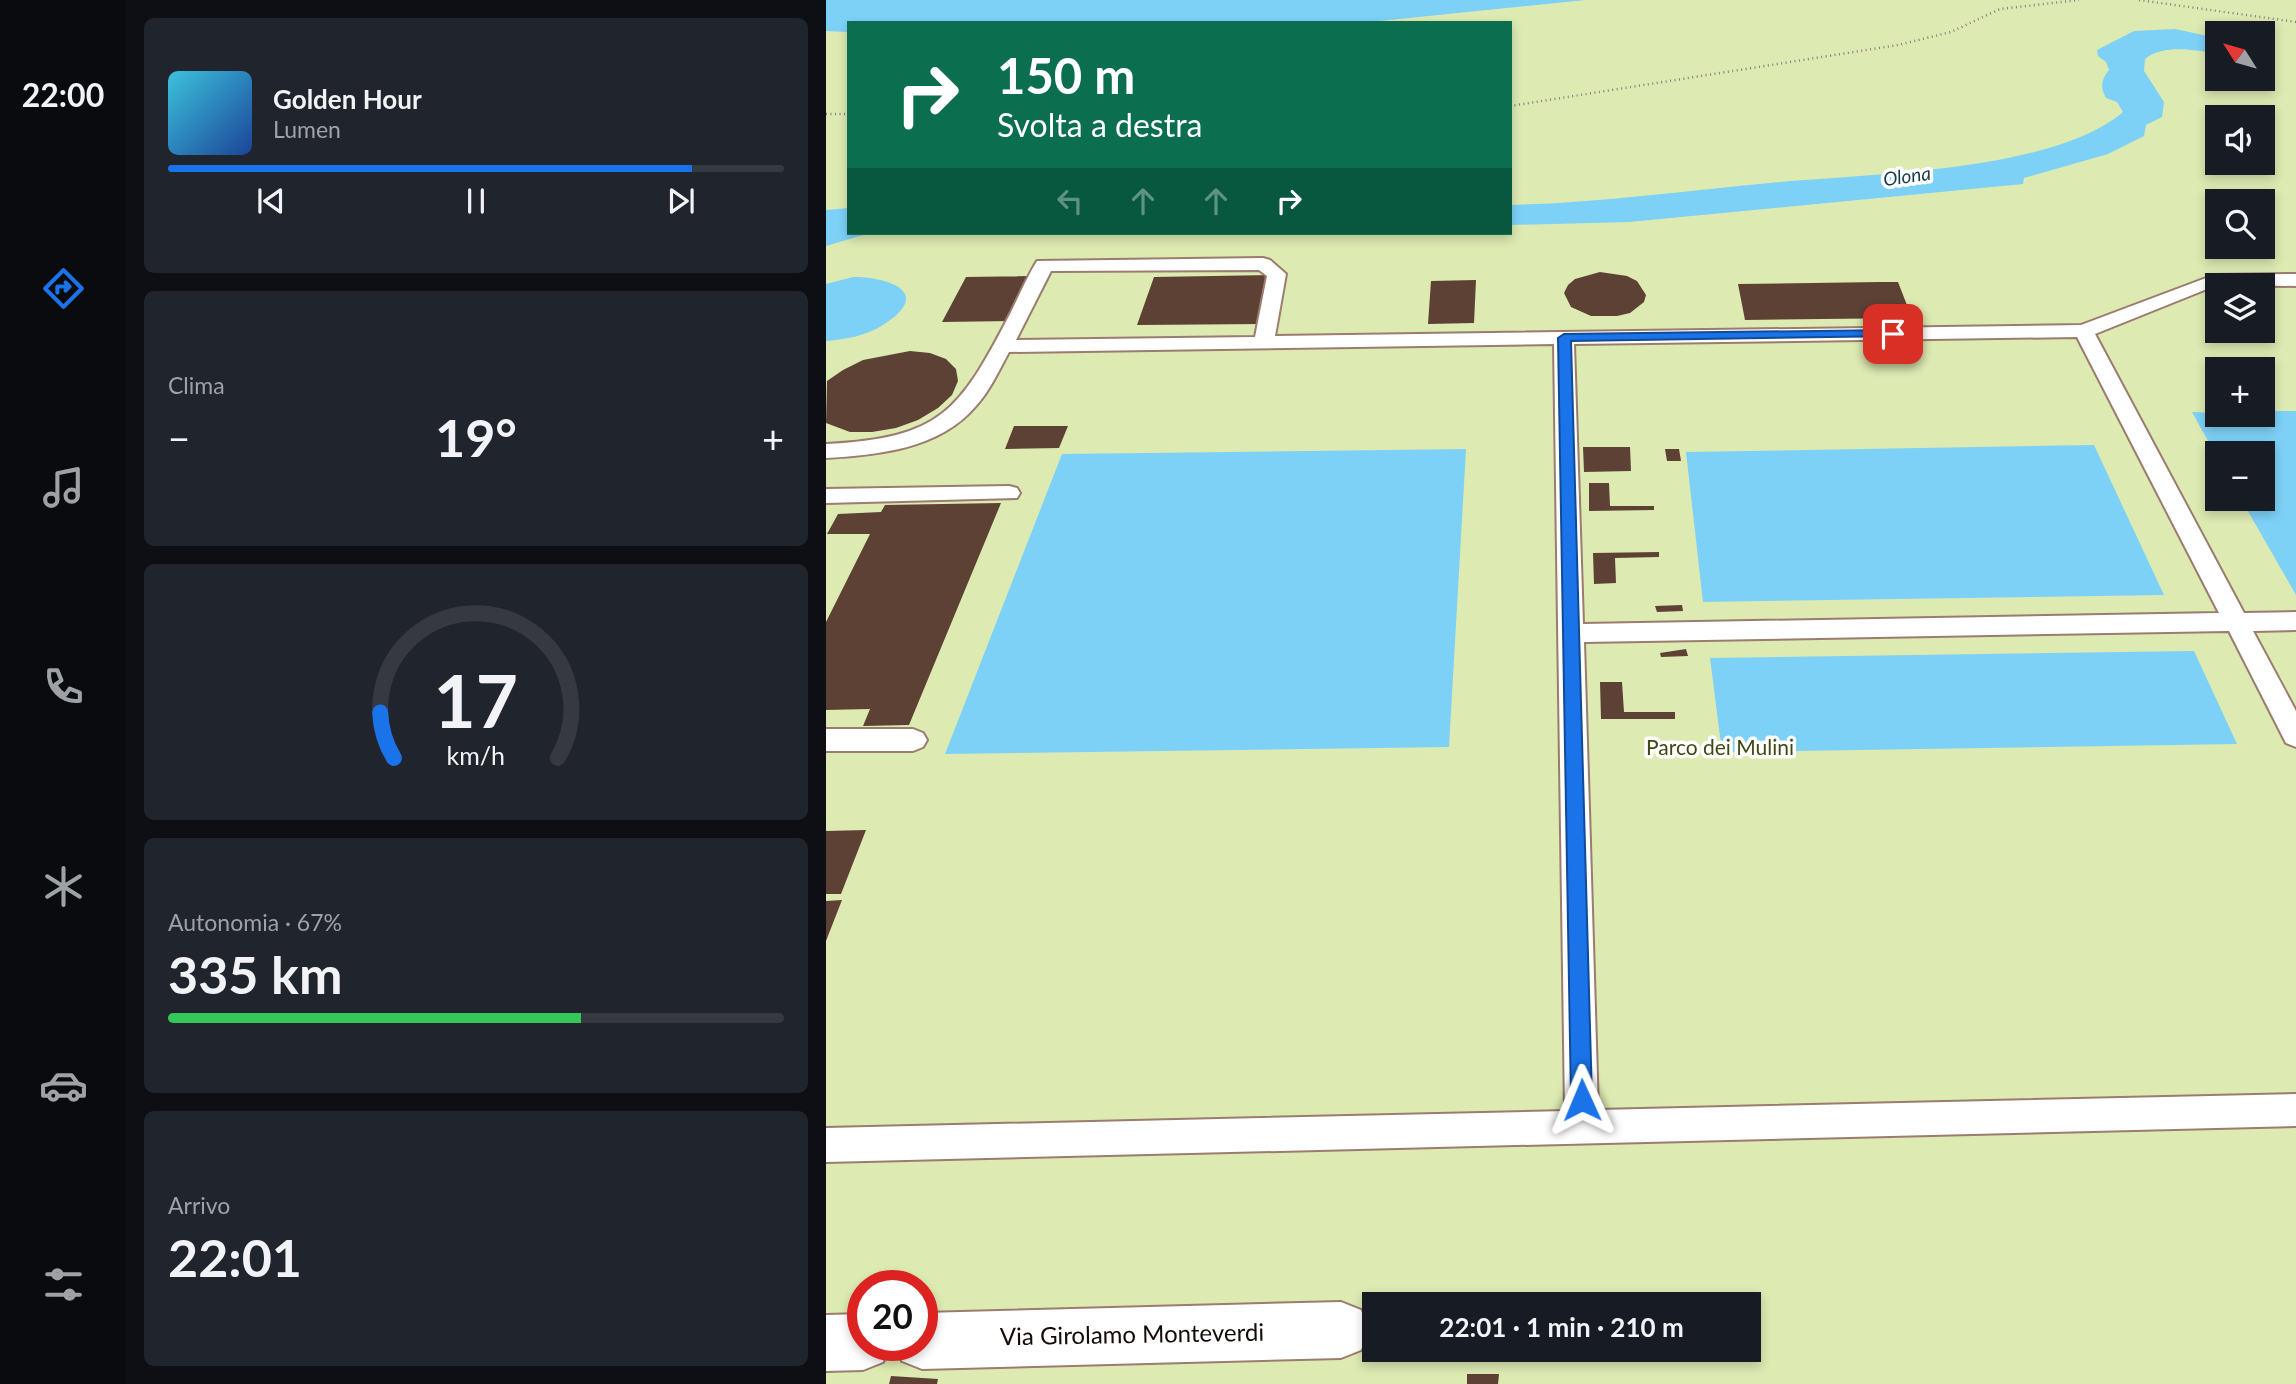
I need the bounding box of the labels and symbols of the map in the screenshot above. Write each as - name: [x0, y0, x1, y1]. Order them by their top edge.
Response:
- north arrow: [2205, 21, 2275, 91]
- water label: Olona: [1882, 161, 1932, 190]
- pin: [1863, 304, 1923, 364]
- park label: Parco dei Mulini: [1646, 734, 1794, 759]
- position arrow: [1545, 1063, 1619, 1137]
- speed limit sign: 20: [847, 1270, 938, 1361]
- street label: Via Girolamo Monteverdi: [1000, 1317, 1264, 1350]

